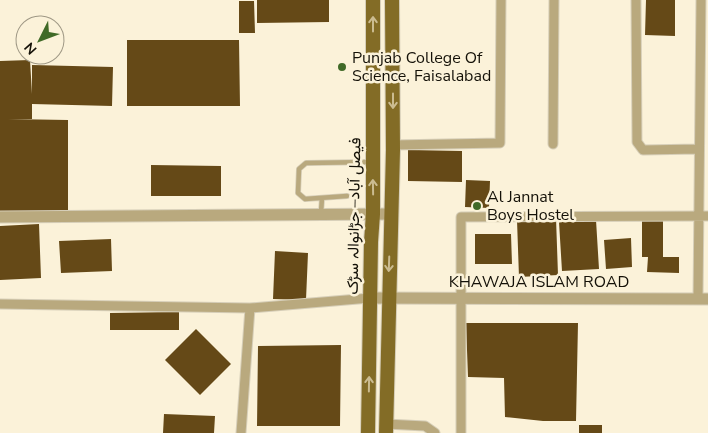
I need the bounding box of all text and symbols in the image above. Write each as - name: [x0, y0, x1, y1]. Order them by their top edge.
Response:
- north arrow: [15, 15, 65, 65]
- one-way arrow: [368, 17, 378, 33]
- text: N: [20, 38, 41, 59]
- place label: Punjab College Of Science, Faisalabad: [352, 47, 491, 87]
- marker: Punjab College Of Science, Faisalabad: [336, 61, 348, 73]
- one-way arrow: [388, 93, 397, 109]
- street label: فیصل آباد– جڑانوالہ سڑک: [342, 137, 366, 295]
- one-way arrow: [368, 179, 378, 196]
- place label: Al Jannat Boys Hostel: [487, 186, 574, 226]
- marker: Al Jannat Boys Hostel: [471, 200, 483, 212]
- one-way arrow: [384, 255, 394, 271]
- street label: KHAWAJA ISLAM ROAD: [449, 271, 629, 293]
- one-way arrow: [364, 377, 373, 393]

